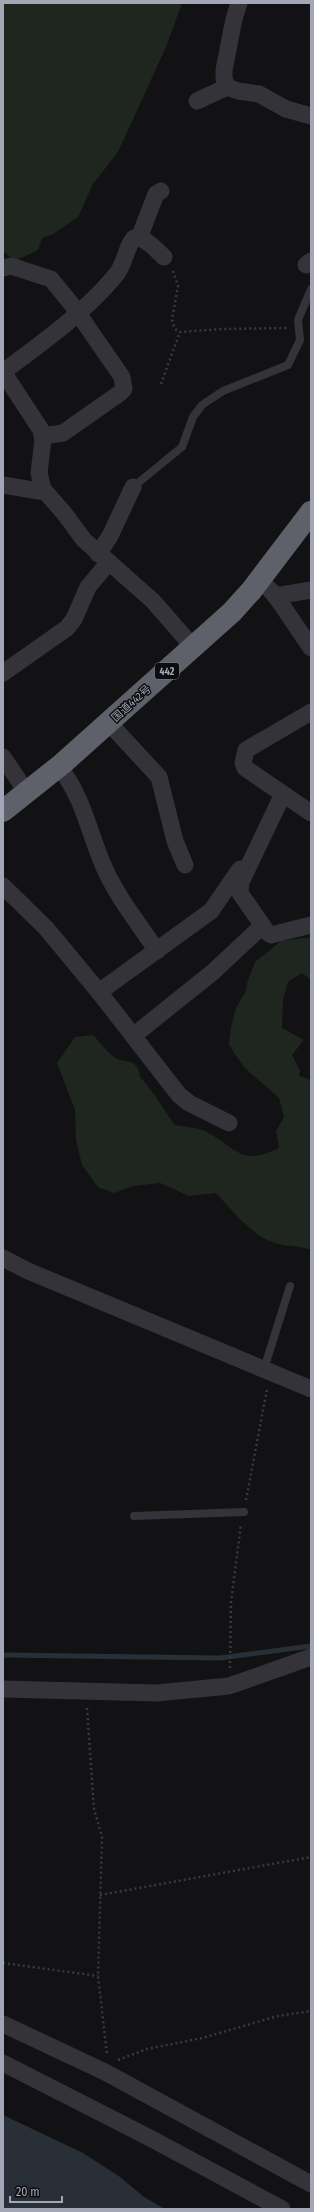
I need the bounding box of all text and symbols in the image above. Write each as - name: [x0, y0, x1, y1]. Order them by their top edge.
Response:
- road number: 442: [155, 663, 179, 679]
- street label: 国道442号: [109, 682, 154, 724]
- scale bar: [10, 2178, 62, 2204]
- text: 20 m: [16, 2185, 40, 2199]

